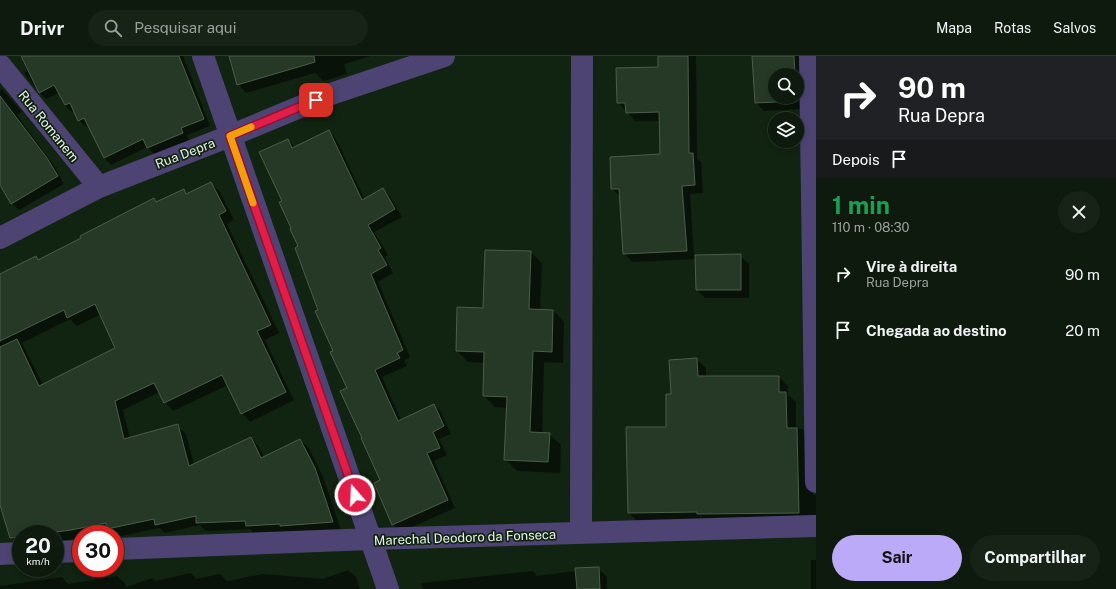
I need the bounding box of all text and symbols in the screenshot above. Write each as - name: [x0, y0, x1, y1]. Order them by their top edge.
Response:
- search box: [88, 10, 368, 46]
- text: Drivr: [20, 17, 64, 39]
- icon: search: [102, 17, 124, 39]
- text: Pesquisar aqui: [134, 19, 236, 36]
- text: Mapa: [936, 20, 972, 36]
- text: Rotas: [994, 20, 1031, 36]
- text: Salvos: [1053, 20, 1096, 36]
- map controls: [768, 68, 804, 148]
- button: search: [768, 68, 804, 104]
- text: 90 m: [898, 71, 966, 104]
- icon: right: [832, 72, 884, 124]
- pin: [299, 83, 333, 117]
- street label: Rua Romanem: [15, 88, 82, 165]
- icon: arrive: [305, 89, 327, 111]
- text: Rua Depra: [898, 105, 985, 126]
- button: layers: [768, 112, 804, 148]
- street label: Rua Depra: [153, 135, 217, 172]
- icon: arrive: [888, 148, 910, 170]
- text: Depois: [832, 151, 880, 168]
- text: 1 min: [832, 191, 890, 219]
- button: close: [1058, 191, 1100, 233]
- text: 110 m · 08:30: [832, 220, 909, 235]
- text: Vire à direita: [866, 258, 957, 275]
- icon: right: [832, 263, 854, 285]
- text: 90 m: [1065, 266, 1100, 283]
- text: Rua Depra: [866, 275, 929, 290]
- icon: arrive: [832, 319, 854, 341]
- text: Chegada ao destino: [866, 322, 1007, 339]
- text: 20 m: [1065, 322, 1100, 339]
- position arrow: [334, 474, 376, 516]
- speed limit sign: 30: [72, 525, 124, 577]
- street label: Marechal Deodoro da Fonseca: [374, 527, 556, 548]
- text: 20: [25, 534, 51, 558]
- button: Sair: [832, 535, 962, 581]
- button: Compartilhar: [970, 535, 1100, 581]
- text: km/h: [26, 555, 50, 567]

